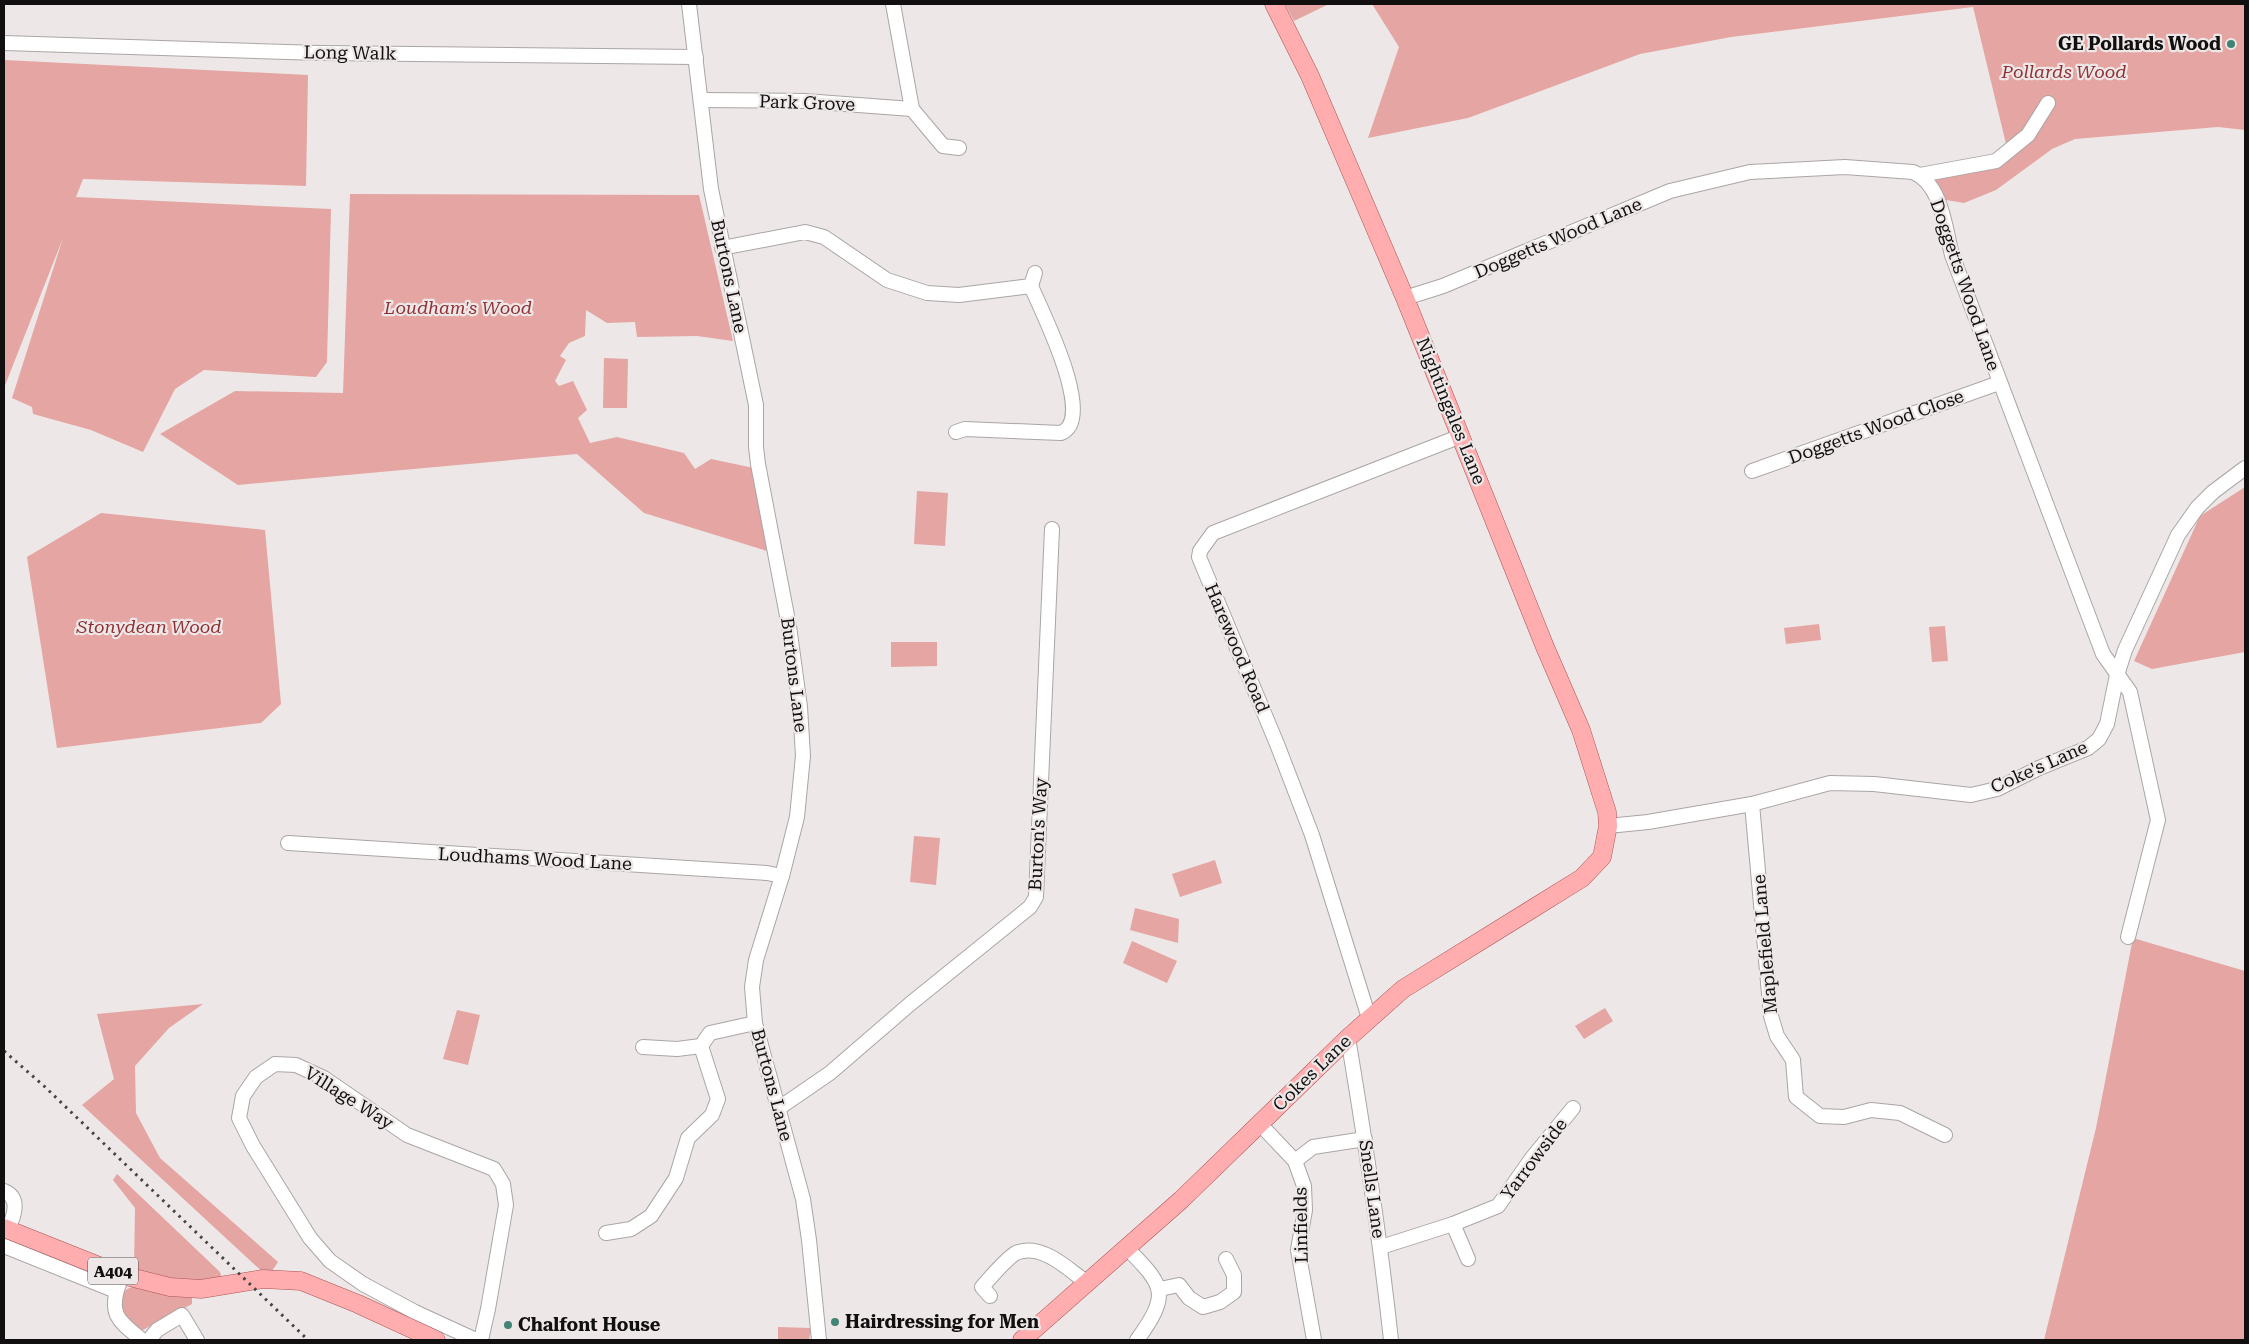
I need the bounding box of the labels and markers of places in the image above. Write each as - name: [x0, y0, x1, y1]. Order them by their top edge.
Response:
- place label: GE Pollards Wood: [2058, 33, 2221, 54]
- marker: GE Pollards Wood: [2225, 38, 2237, 50]
- place label: Hairdressing for Men: [845, 1311, 1039, 1332]
- place label: Chalfont House: [518, 1314, 661, 1335]
- marker: Hairdressing for Men: [829, 1316, 841, 1328]
- marker: Chalfont House: [502, 1319, 514, 1331]

